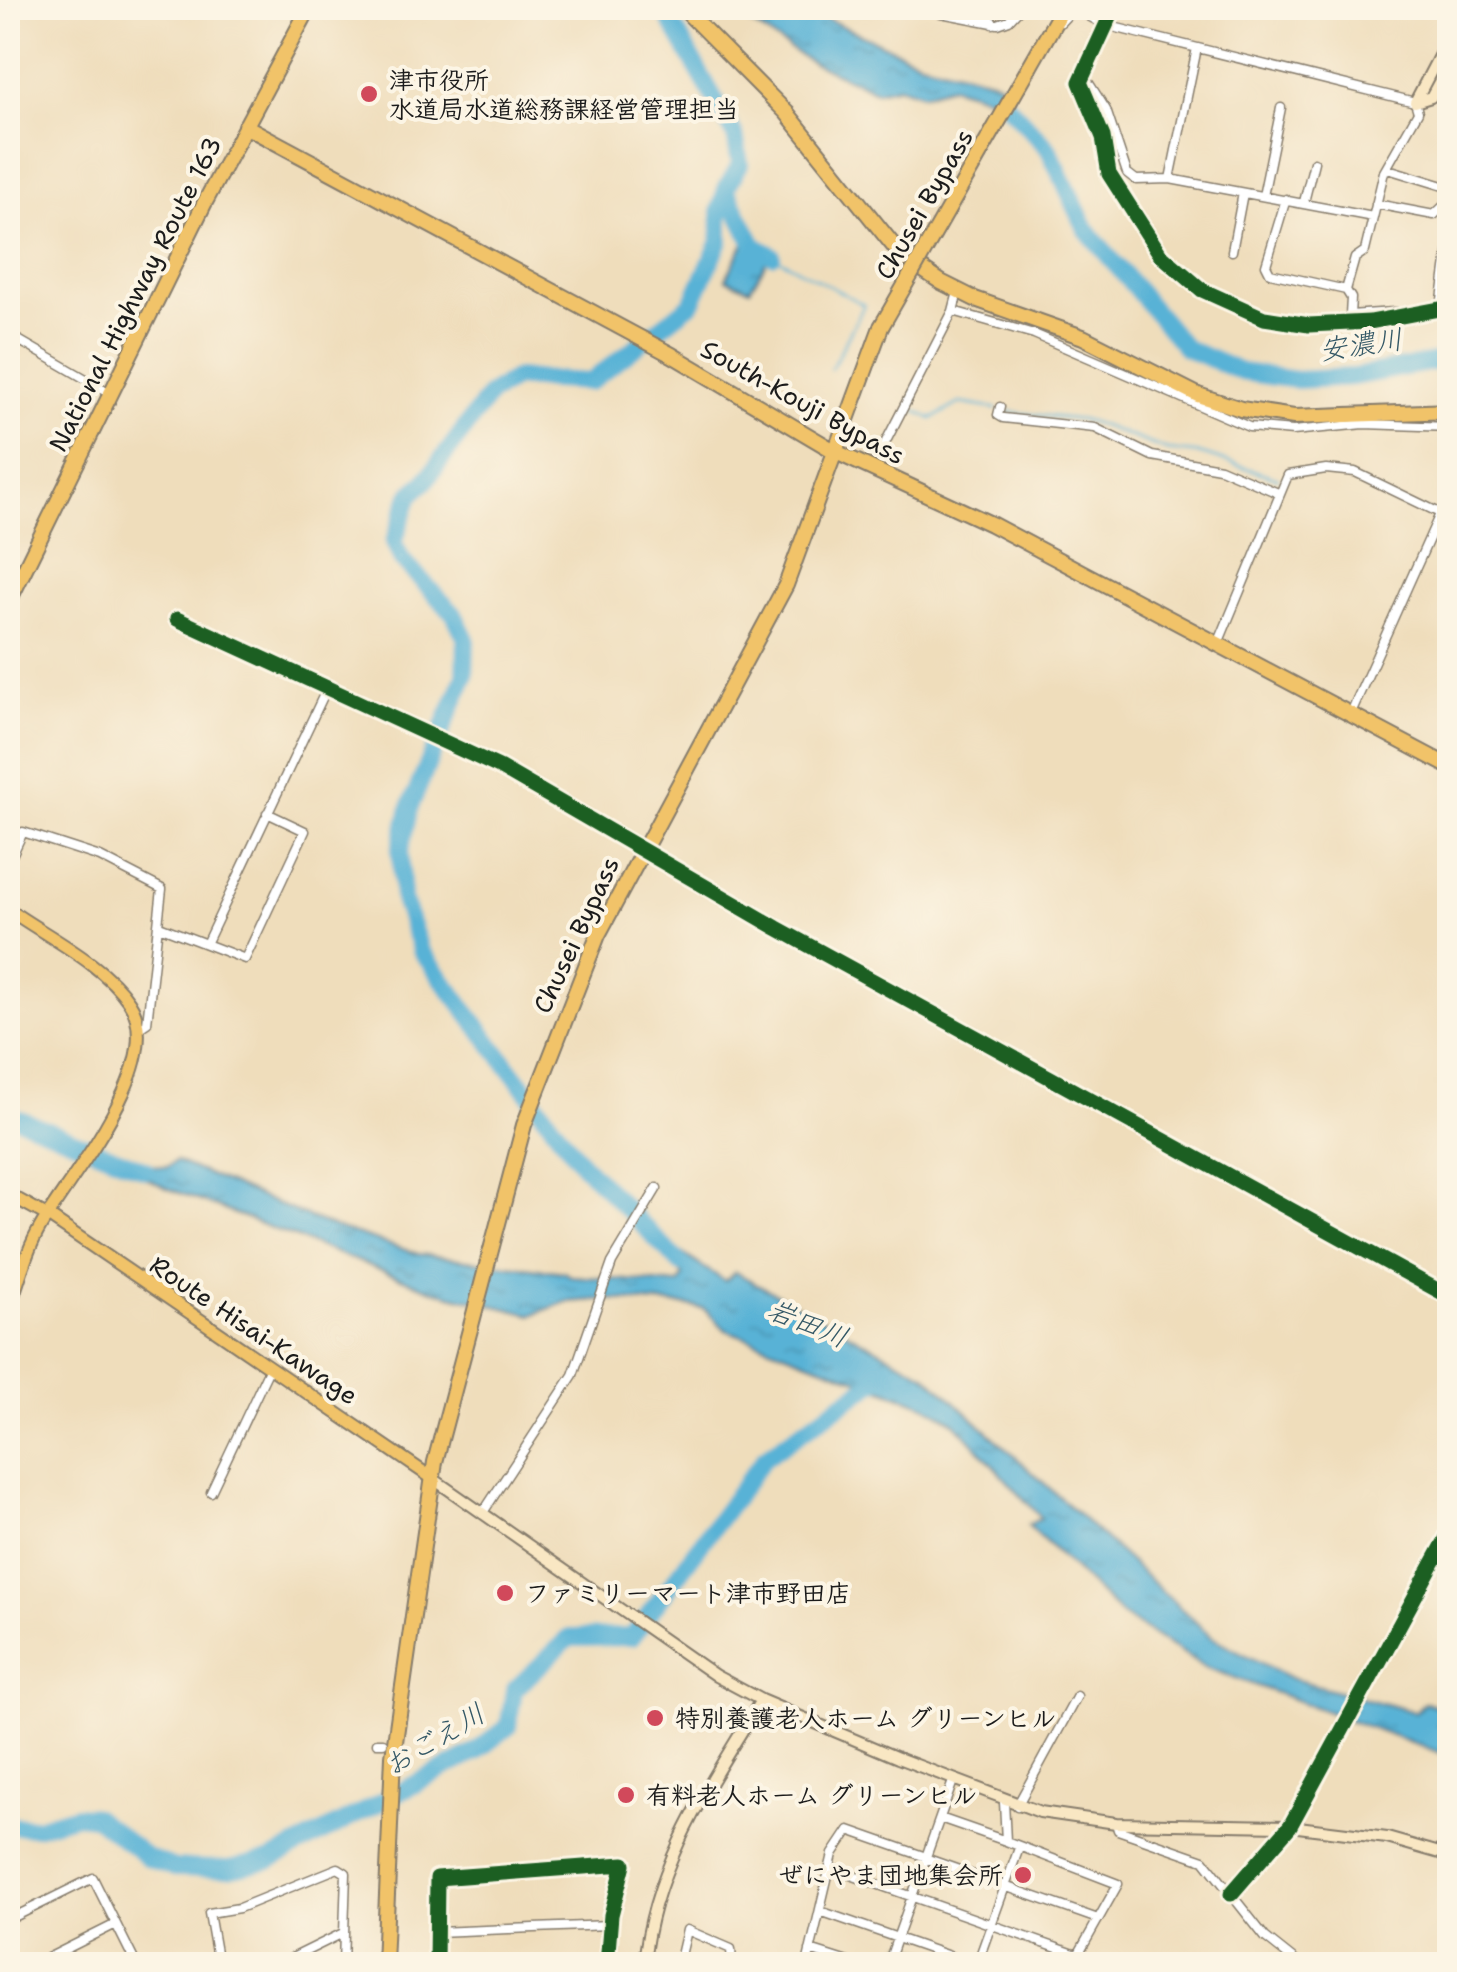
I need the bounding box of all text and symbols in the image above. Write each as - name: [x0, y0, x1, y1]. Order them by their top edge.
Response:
- place label: 津市役所 水道局水道総務課経営管理担当: [389, 63, 739, 126]
- marker: 津市役所 水道局水道総務課経営管理担当: [358, 83, 380, 105]
- street label: Chusei Bypass: [867, 122, 981, 286]
- street label: National Highway Route 163: [41, 131, 229, 457]
- water label: 安濃川: [1317, 319, 1405, 369]
- street label: South-Kouji Bypass: [695, 332, 911, 472]
- street label: Chusei Bypass: [525, 851, 627, 1019]
- street label: Route Hisai-Kawage: [143, 1248, 365, 1412]
- water label: 岩田川: [762, 1290, 854, 1356]
- place label: ファミリーマート津市野田店: [525, 1576, 851, 1610]
- marker: ファミリーマート津市野田店: [494, 1582, 516, 1604]
- water label: おごえ川: [376, 1694, 492, 1784]
- place label: 特別養護老人ホーム グリーンヒル: [675, 1701, 1057, 1735]
- marker: 特別養護老人ホーム グリーンヒル: [644, 1707, 666, 1729]
- place label: 有料老人ホーム グリーンヒル: [646, 1778, 978, 1812]
- marker: 有料老人ホーム グリーンヒル: [615, 1784, 637, 1806]
- place label: ぜにやま団地集会所: [778, 1858, 1003, 1892]
- marker: ぜにやま団地集会所: [1012, 1864, 1034, 1886]

